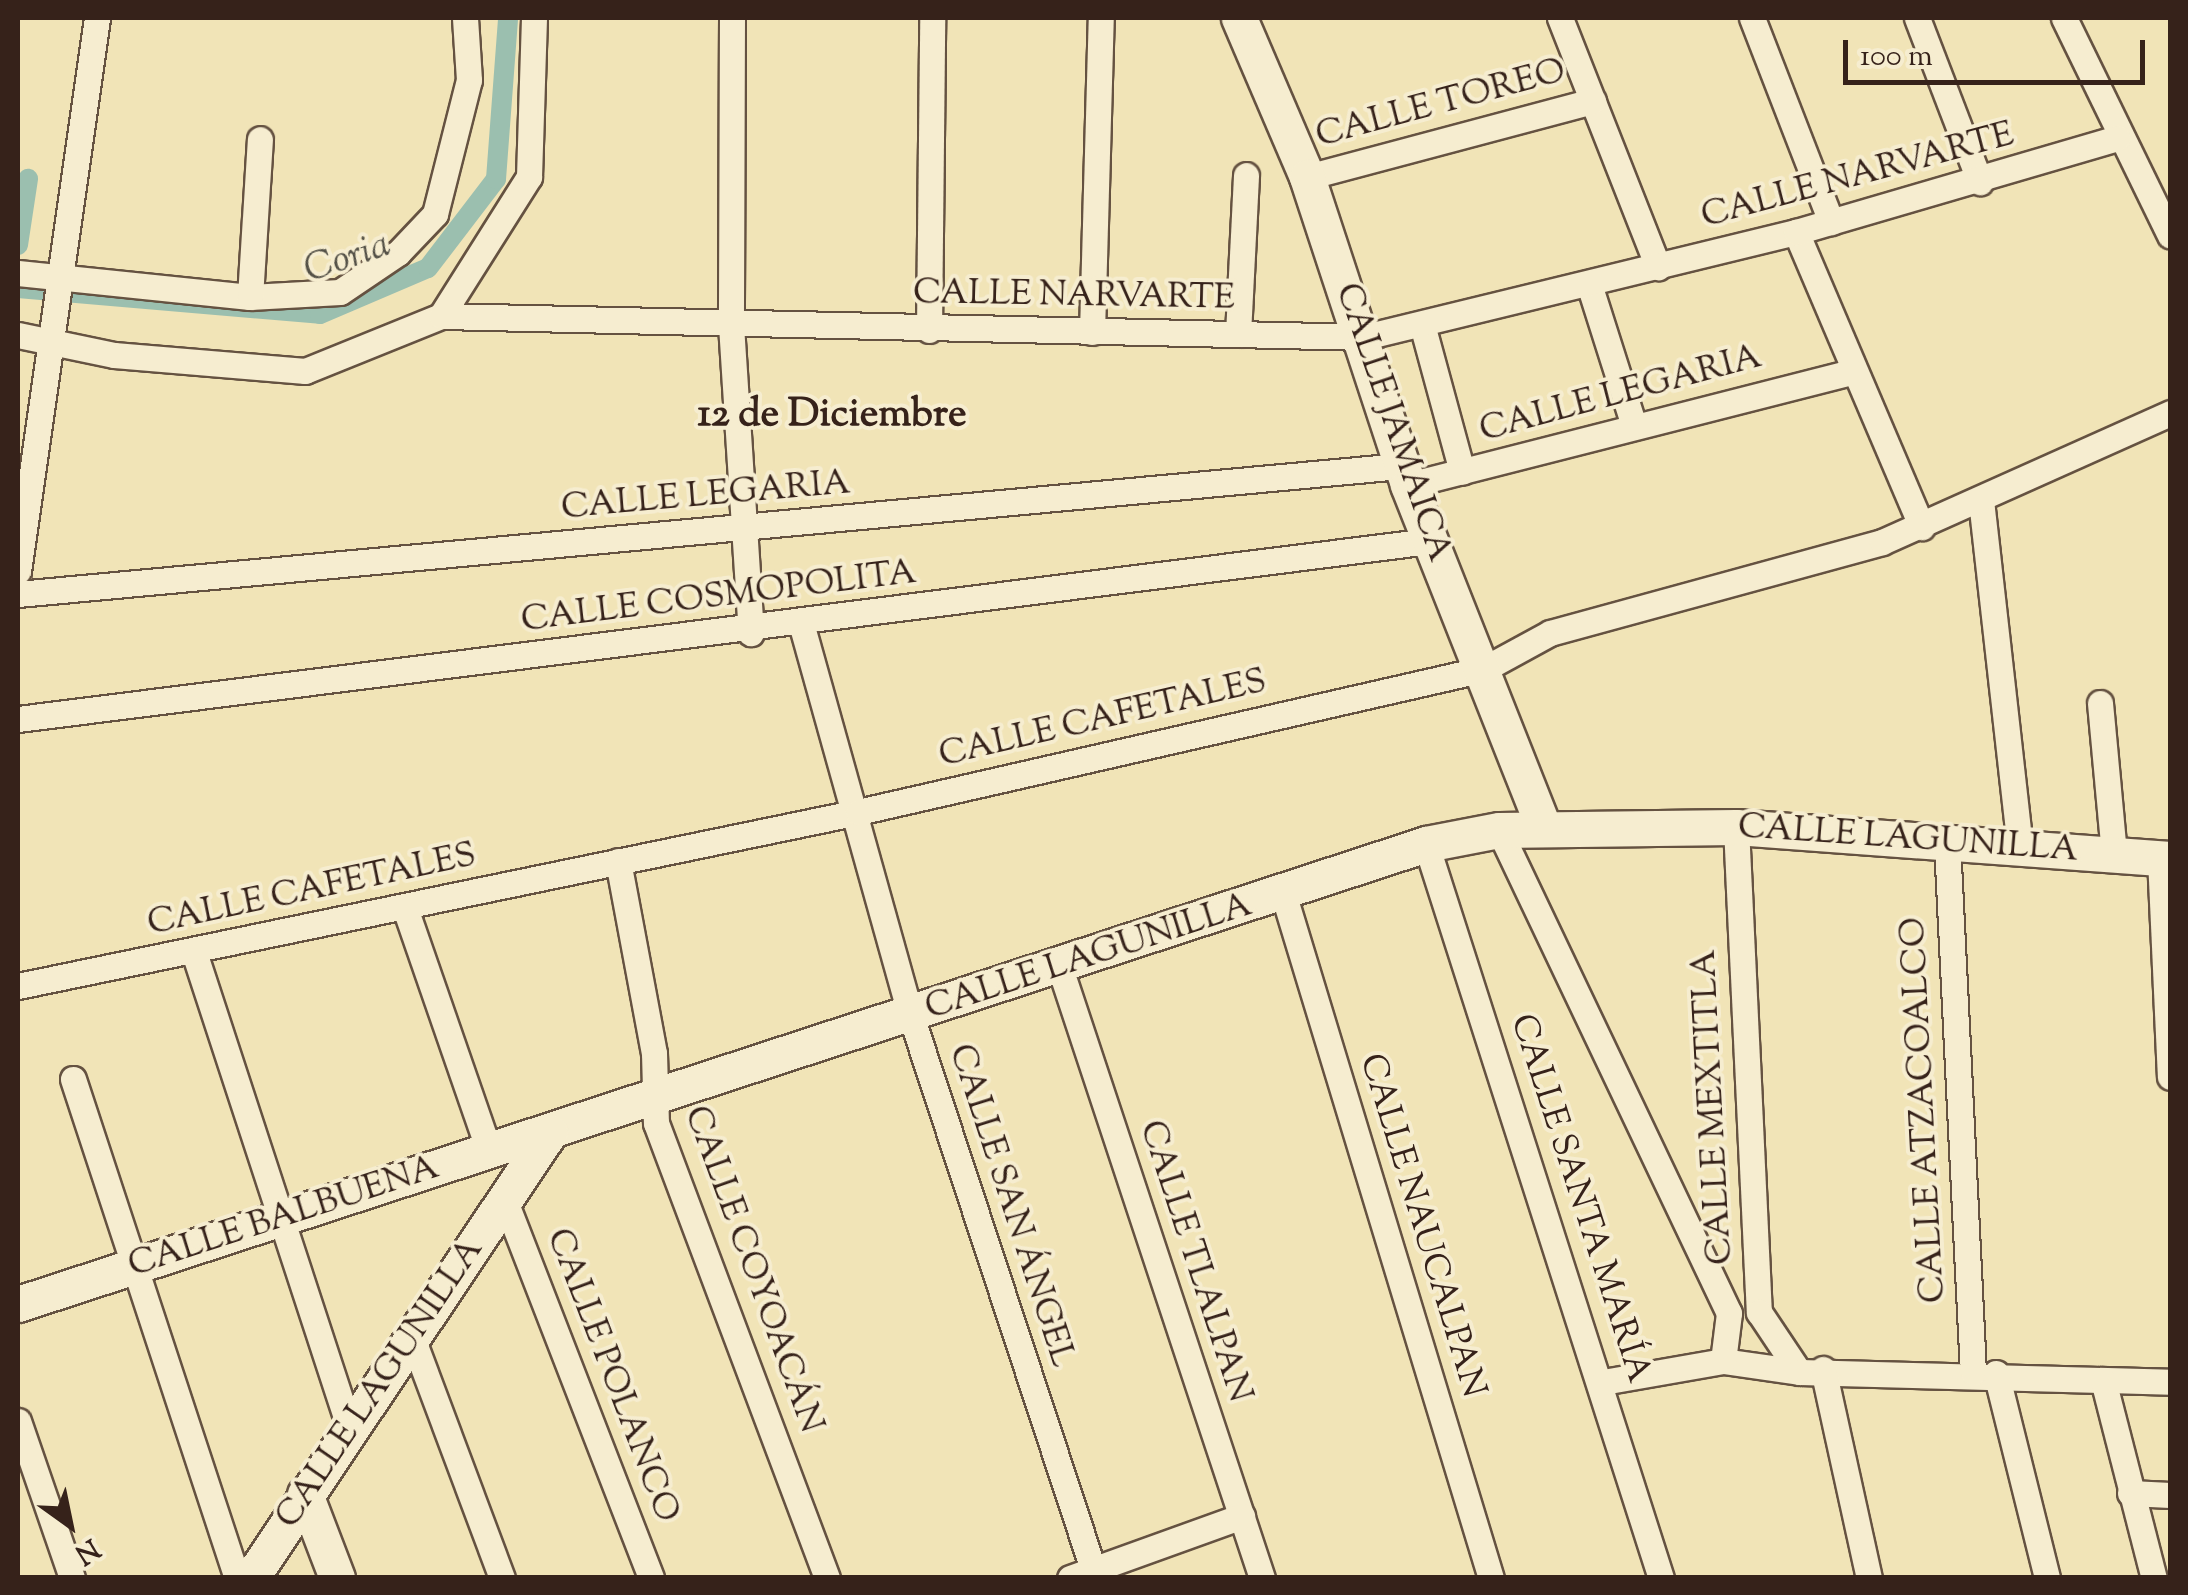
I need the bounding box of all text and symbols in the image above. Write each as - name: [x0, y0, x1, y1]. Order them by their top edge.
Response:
- scale bar: [1848, 20, 2150, 82]
- text: 100 m: [1860, 36, 1933, 79]
- street label: CALLE TOREO: [1312, 52, 1570, 158]
- street label: CALLE NARVARTE: [1697, 115, 2019, 239]
- water label: Coria: [299, 224, 397, 296]
- street label: CALLE NARVARTE: [913, 273, 1235, 321]
- street label: CALLE JAMAICA: [1325, 278, 1459, 568]
- street label: CALLE LEGARIA: [1475, 337, 1767, 453]
- district label: 12 de Diciembre: [697, 392, 967, 440]
- street label: CALLE LEGARIA: [560, 463, 852, 531]
- street label: CALLE COSMOPOLITA: [519, 553, 919, 643]
- street label: CALLE CAFETALES: [935, 662, 1271, 778]
- street label: CALLE LAGUNILLA: [1736, 807, 2080, 873]
- street label: CALLE CAFETALES: [144, 836, 480, 946]
- street label: CALLE LAGUNILLA: [920, 885, 1258, 1031]
- street label: CALLE ATZACOALCO: [1894, 916, 1956, 1304]
- street label: CALLE MEXTITLA: [1685, 948, 1743, 1266]
- street label: CALLE SANTA MARÍA: [1500, 1009, 1658, 1389]
- street label: CALLE SAN ÁNGEL: [938, 1039, 1082, 1373]
- street label: CALLE NAUCALPAN: [1349, 1049, 1493, 1403]
- street label: CALLE COYOACÁN: [673, 1101, 831, 1439]
- street label: CALLE TLALPAN: [1129, 1116, 1259, 1408]
- street label: CALLE BALBUENA: [123, 1148, 445, 1288]
- street label: CALLE POLANCO: [536, 1223, 686, 1529]
- street label: CALLE LAGUNILLA: [268, 1231, 494, 1537]
- north arrow: [20, 1475, 120, 1575]
- text: N: [66, 1527, 107, 1573]

